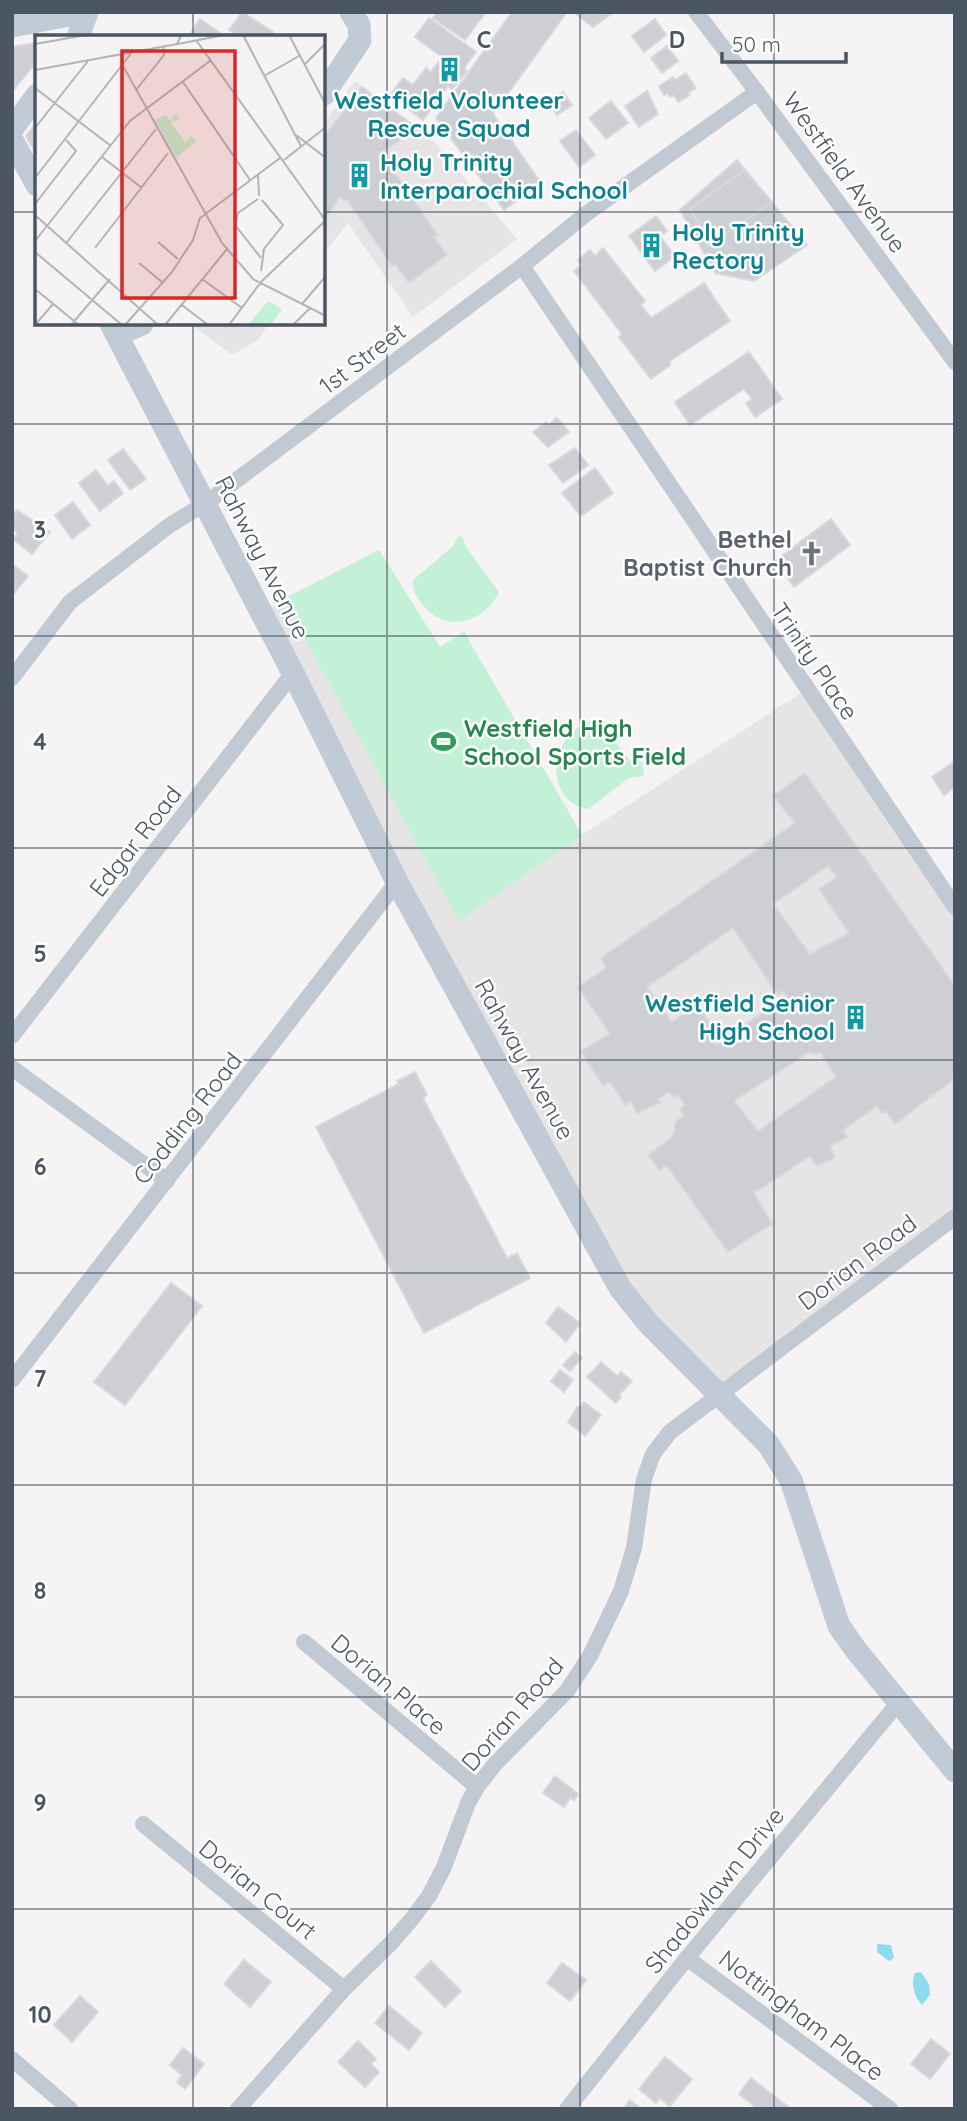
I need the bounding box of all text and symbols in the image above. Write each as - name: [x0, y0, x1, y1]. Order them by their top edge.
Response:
- scale bar: [722, 21, 846, 65]
- text: C: [477, 25, 491, 54]
- text: D: [669, 25, 685, 54]
- text: 50 m: [732, 31, 781, 57]
- inset map: [35, 35, 326, 326]
- building icon: Westfield Volunteer Rescue Squad: [435, 55, 463, 83]
- place label: Westfield Volunteer Rescue Squad: [334, 85, 564, 143]
- street label: Westfield Avenue: [777, 86, 913, 258]
- place label: Holy Trinity Interparochial School: [380, 147, 628, 205]
- building icon: Holy Trinity Interparochial School: [346, 162, 374, 190]
- place label: Holy Trinity Rectory: [672, 217, 805, 275]
- building icon: Holy Trinity Rectory: [638, 232, 666, 260]
- street label: 1st Street: [313, 316, 411, 400]
- street label: Rahway Avenue: [209, 470, 317, 644]
- text: 3: [34, 515, 46, 544]
- place label: Bethel Baptist Church: [623, 524, 792, 582]
- church icon: Bethel Baptist Church: [798, 539, 826, 567]
- street label: Trinity Place: [765, 597, 865, 725]
- place label: Westfield High School Sports Field: [464, 713, 686, 771]
- text: 4: [33, 727, 47, 756]
- sports icon: Westfield High School Sports Field: [430, 728, 458, 756]
- street label: Edgar Road: [82, 779, 188, 903]
- text: 5: [33, 939, 47, 968]
- street label: Rahway Avenue: [468, 973, 582, 1145]
- place label: Westfield Senior High School: [645, 988, 835, 1046]
- building icon: Westfield Senior High School: [841, 1003, 869, 1031]
- street label: Codding Road: [126, 1046, 248, 1190]
- text: 6: [34, 1152, 46, 1181]
- street label: Dorian Road: [792, 1208, 922, 1316]
- text: 7: [34, 1364, 47, 1393]
- text: 8: [34, 1576, 46, 1605]
- street label: Dorian Place: [325, 1627, 453, 1741]
- street label: Dorian Road: [454, 1651, 570, 1777]
- text: 9: [33, 1788, 47, 1817]
- street label: Shadowlawn Drive: [638, 1801, 790, 1979]
- street label: Dorian Court: [193, 1833, 323, 1945]
- street label: Nottingham Place: [713, 1943, 891, 2087]
- text: 10: [28, 2000, 52, 2029]

